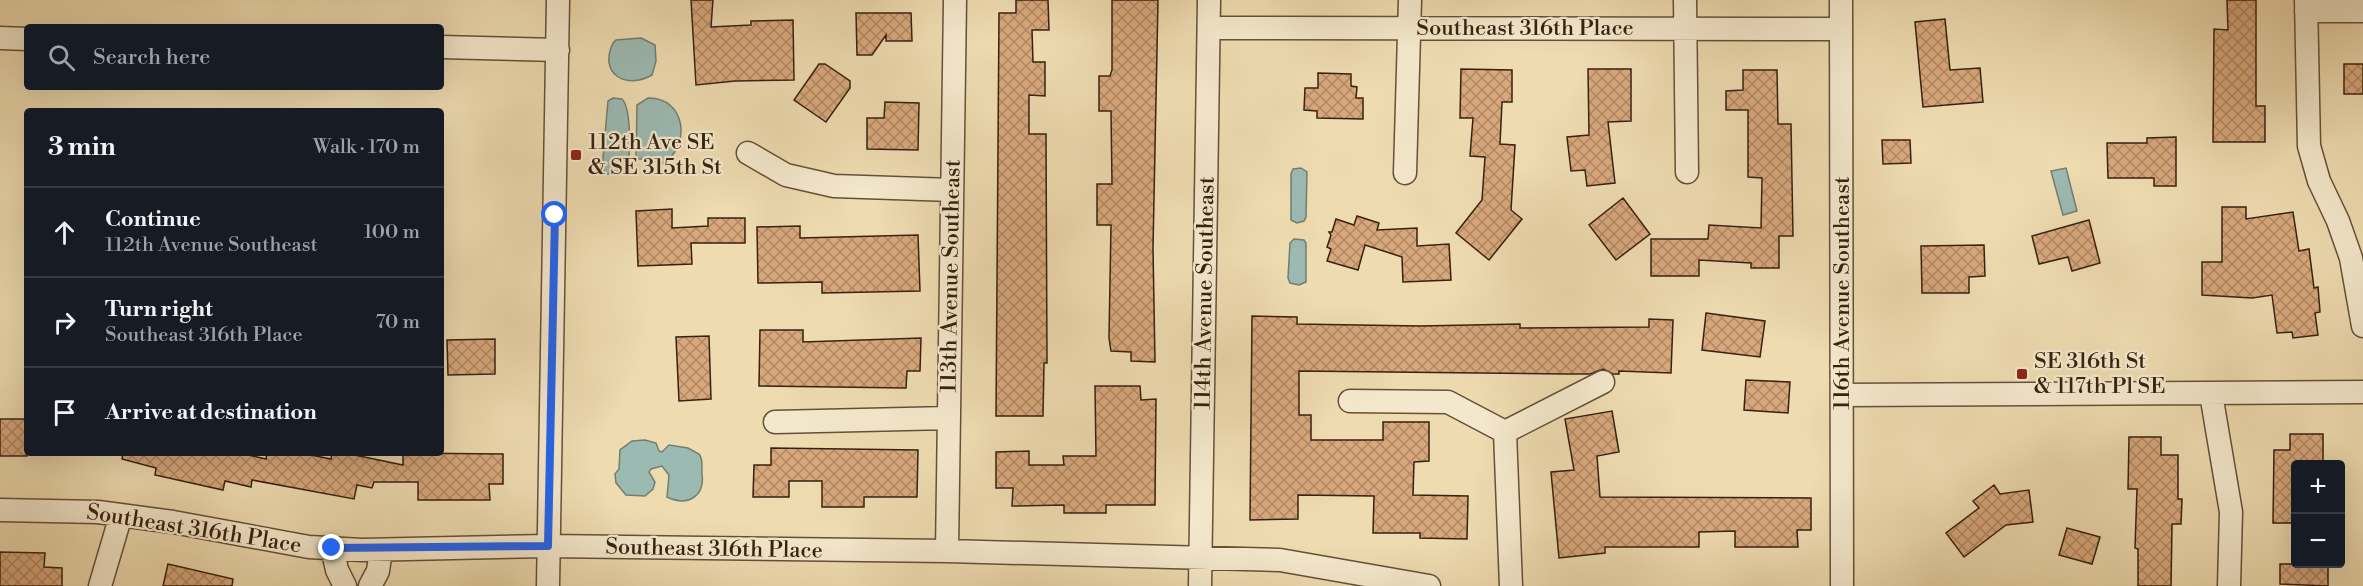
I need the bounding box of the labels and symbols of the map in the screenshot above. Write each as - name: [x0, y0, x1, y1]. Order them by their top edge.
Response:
- street label: Southeast 316th Place: [1416, 15, 1634, 42]
- place label: 112th Ave SE & SE 315th St: [588, 129, 722, 181]
- marker: 112th Ave SE & SE 315th St: [569, 148, 583, 162]
- street label: 113th Avenue Southeast: [935, 159, 967, 393]
- street label: 114th Avenue Southeast: [1189, 176, 1221, 410]
- street label: 116th Avenue Southeast: [1829, 176, 1856, 410]
- route start: [541, 201, 567, 227]
- place label: SE 316th St & 117th Pl SE: [2034, 348, 2165, 400]
- marker: SE 316th St & 117th Pl SE: [2015, 367, 2029, 381]
- street label: Southeast 316th Place: [85, 499, 303, 559]
- route end: [318, 534, 344, 560]
- street label: Southeast 316th Place: [605, 534, 823, 564]

